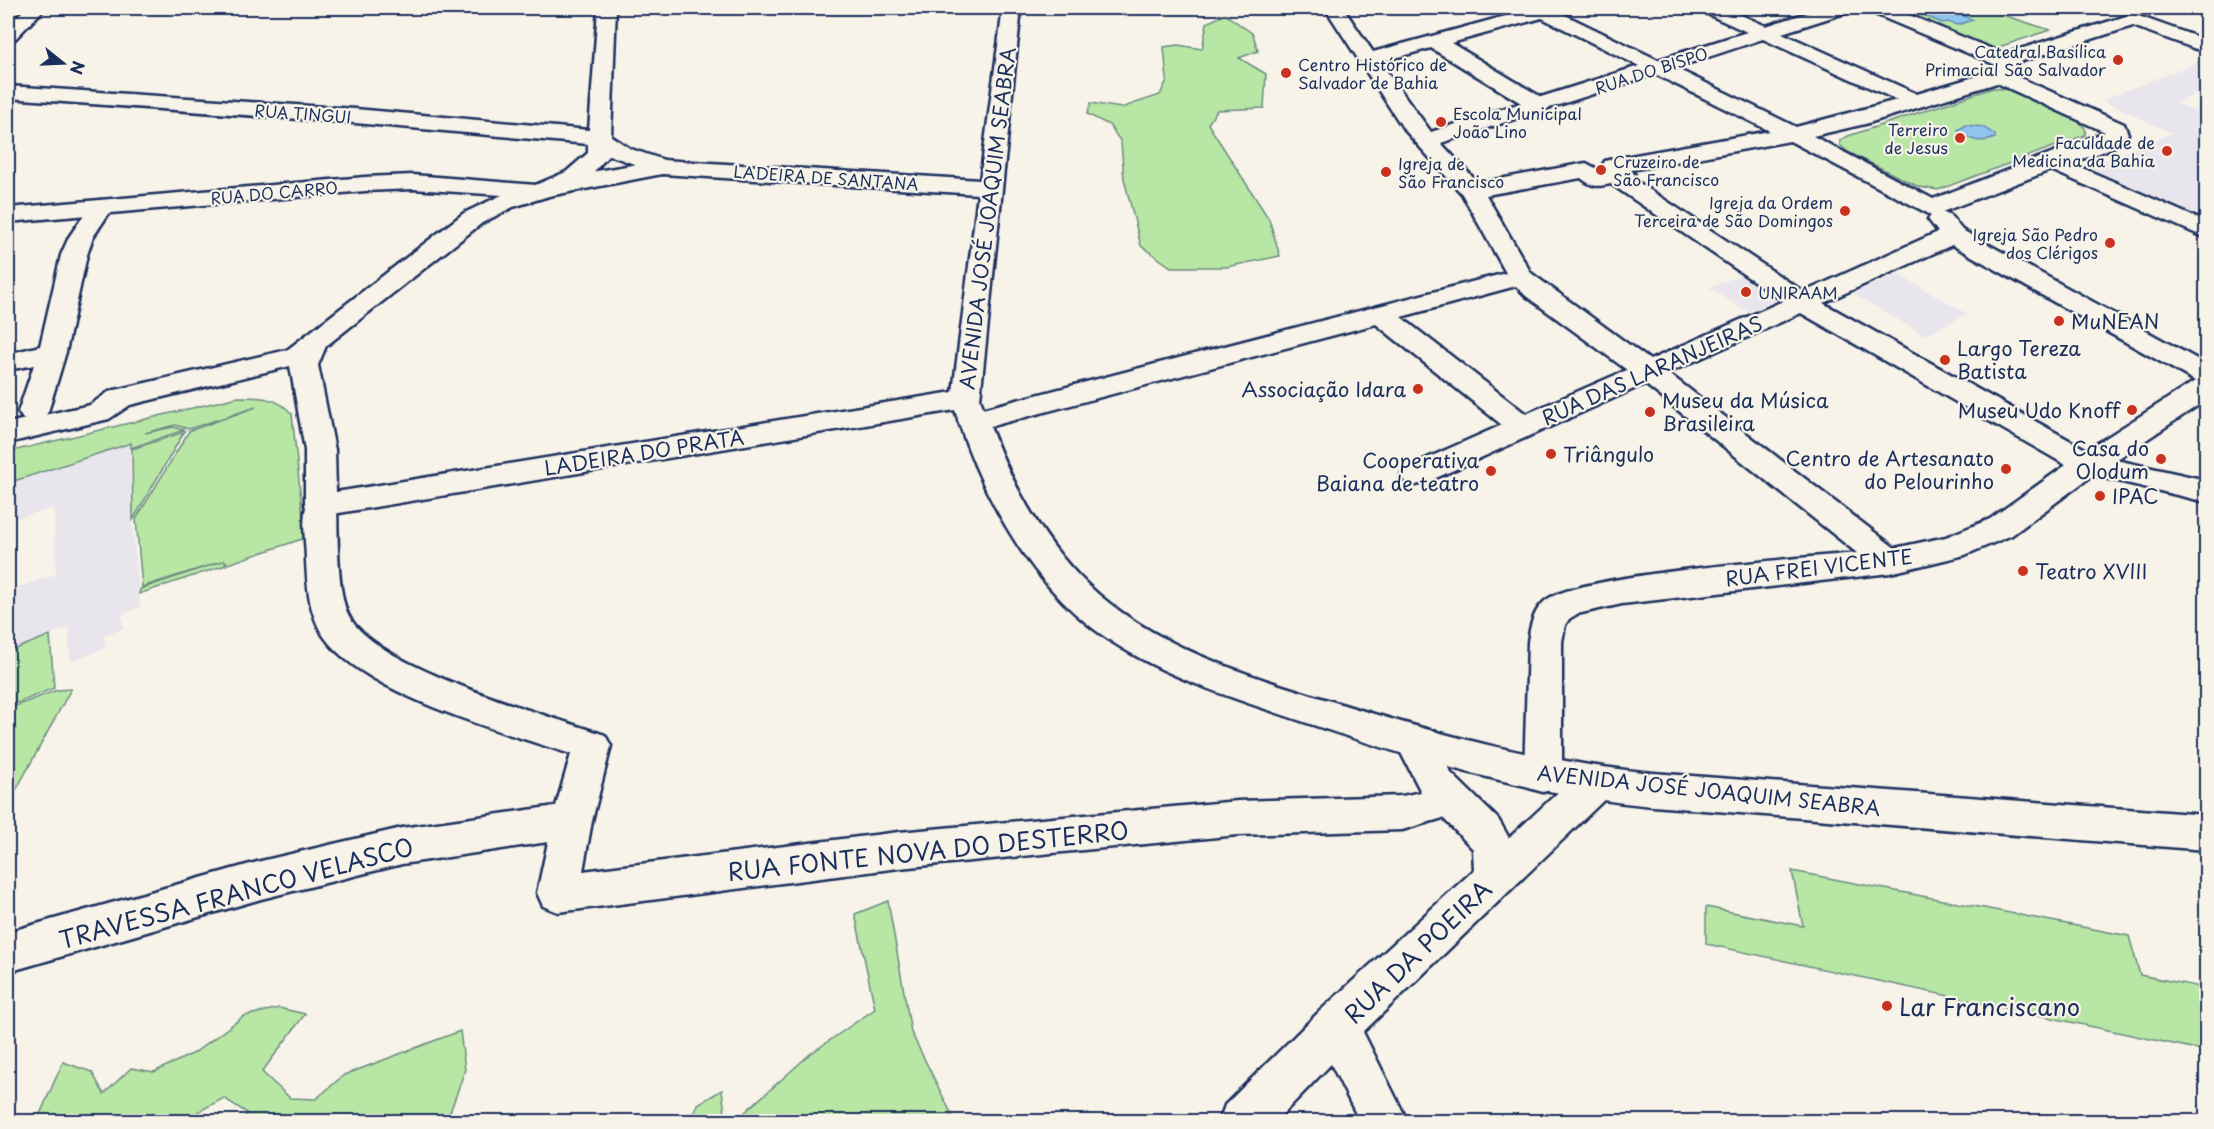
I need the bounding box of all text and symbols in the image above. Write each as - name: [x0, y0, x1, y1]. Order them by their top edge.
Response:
- north arrow: [33, 33, 93, 93]
- place label: Catedral Basílica Primacial São Salvador: [1925, 39, 2106, 81]
- street label: RUA DO BISPO: [1592, 40, 1710, 100]
- street label: AVENIDA JOSÉ JOAQUIM SEABRA: [951, 45, 1023, 391]
- place label: Centro Histórico de Salvador de Bahia: [1298, 52, 1447, 94]
- marker: Catedral Basílica Primacial São Salvador: [2111, 53, 2125, 67]
- text: N: [65, 58, 92, 78]
- marker: Centro Histórico de Salvador de Bahia: [1279, 66, 1293, 80]
- street label: RUA TINGUI: [254, 98, 352, 128]
- place label: Escola Municipal João Lino: [1453, 101, 1582, 143]
- marker: Escola Municipal João Lino: [1434, 115, 1448, 129]
- place label: Terreiro de Jesus: [1885, 117, 1948, 159]
- place label: Faculdade de Medicina da Bahia: [2012, 130, 2156, 172]
- marker: Terreiro de Jesus: [1953, 131, 1967, 145]
- marker: Faculdade de Medicina da Bahia: [2160, 144, 2174, 158]
- place label: Cruzeiro de São Francisco: [1613, 149, 1719, 191]
- place label: Igreja de São Francisco: [1398, 151, 1504, 193]
- street label: LADEIRA DE SANTANA: [733, 159, 919, 195]
- marker: Cruzeiro de São Francisco: [1594, 163, 1608, 177]
- marker: Igreja de São Francisco: [1379, 165, 1393, 179]
- street label: RUA DO CARRO: [209, 174, 339, 210]
- place label: Igreja da Ordem Terceira de São Domingos: [1634, 190, 1833, 232]
- marker: Igreja da Ordem Terceira de São Domingos: [1838, 204, 1852, 218]
- place label: Igreja São Pedro dos Clérigos: [1972, 222, 2098, 264]
- marker: Igreja São Pedro dos Clérigos: [2103, 236, 2117, 250]
- place label: UNIRAAM: [1758, 280, 1838, 304]
- marker: UNIRAAM: [1739, 285, 1753, 299]
- place label: MuNEAN: [2071, 306, 2159, 336]
- street label: RUA DAS LARANJEIRAS: [1537, 308, 1767, 432]
- marker: MuNEAN: [2052, 314, 2066, 328]
- place label: Largo Tereza Batista: [1957, 333, 2081, 386]
- marker: Largo Tereza Batista: [1938, 353, 1952, 367]
- place label: Associação Idara: [1241, 374, 1406, 404]
- marker: Associação Idara: [1411, 382, 1425, 396]
- place label: Museu da Música Brasileira: [1662, 385, 1829, 438]
- place label: Museu Udo Knoff: [1958, 395, 2121, 425]
- marker: Museu Udo Knoff: [2125, 403, 2139, 417]
- marker: Museu da Música Brasileira: [1643, 405, 1657, 419]
- street label: LADEIRA DO PRATA: [542, 421, 746, 483]
- place label: Casa do Olodum: [2072, 433, 2149, 486]
- place label: Triângulo: [1563, 439, 1654, 469]
- place label: Centro de Artesanato do Pelourinho: [1786, 443, 1994, 496]
- place label: Cooperativa Baiana de teatro: [1316, 445, 1479, 498]
- marker: Triângulo: [1544, 447, 1558, 461]
- marker: Casa do Olodum: [2154, 452, 2168, 466]
- marker: Centro de Artesanato do Pelourinho: [1999, 462, 2013, 476]
- marker: Cooperativa Baiana de teatro: [1484, 464, 1498, 478]
- place label: IPAC: [2112, 481, 2159, 511]
- marker: IPAC: [2093, 489, 2107, 503]
- street label: RUA FREI VICENTE: [1723, 541, 1915, 593]
- place label: Teatro XVIII: [2035, 556, 2147, 586]
- marker: Teatro XVIII: [2016, 564, 2030, 578]
- street label: AVENIDA JOSÉ JOAQUIM SEABRA: [1536, 757, 1882, 823]
- street label: RUA FONTE NOVA DO DESTERRO: [726, 811, 1130, 889]
- street label: TRAVESSA FRANCO VELASCO: [55, 827, 417, 957]
- street label: RUA DA POEIRA: [1335, 871, 1499, 1031]
- place label: Lar Franciscano: [1899, 988, 2080, 1024]
- marker: Lar Franciscano: [1880, 999, 1894, 1013]

